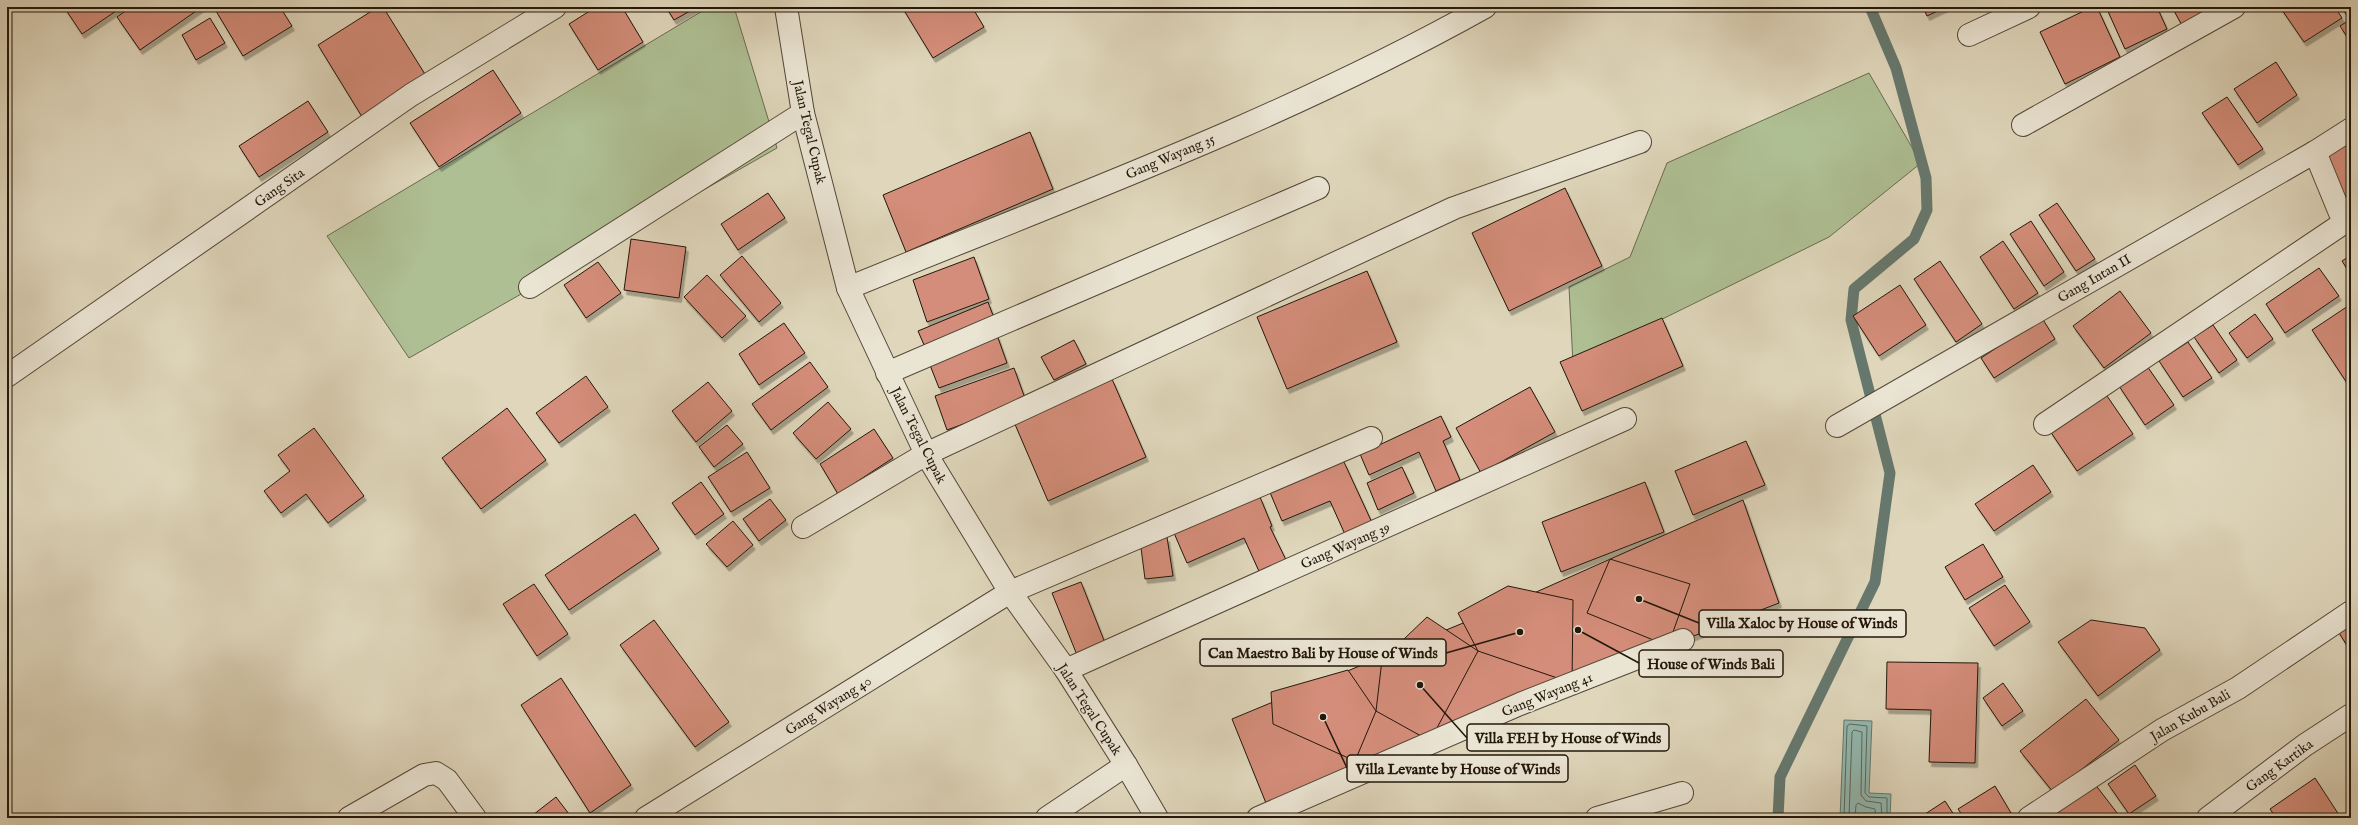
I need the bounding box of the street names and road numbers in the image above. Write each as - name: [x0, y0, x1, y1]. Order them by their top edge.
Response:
- street label: Jalan Tegal Cupak: [788, 77, 830, 186]
- street label: Gang Wayang 35: [1123, 130, 1218, 184]
- street label: Gang Sita: [251, 164, 309, 212]
- street label: Gang Intan II: [2054, 251, 2135, 307]
- street label: Jalan Tegal Cupak: [885, 382, 950, 487]
- street label: Gang Wayang 39: [1298, 518, 1393, 574]
- street label: Jalan Tegal Cupak: [1052, 658, 1126, 759]
- street label: Gang Wayang 41: [1499, 668, 1596, 721]
- street label: Gang Wayang 40: [782, 672, 875, 740]
- street label: Jalan Kubu Bali: [2145, 686, 2234, 747]
- street label: Gang Kartika: [2242, 735, 2317, 796]

